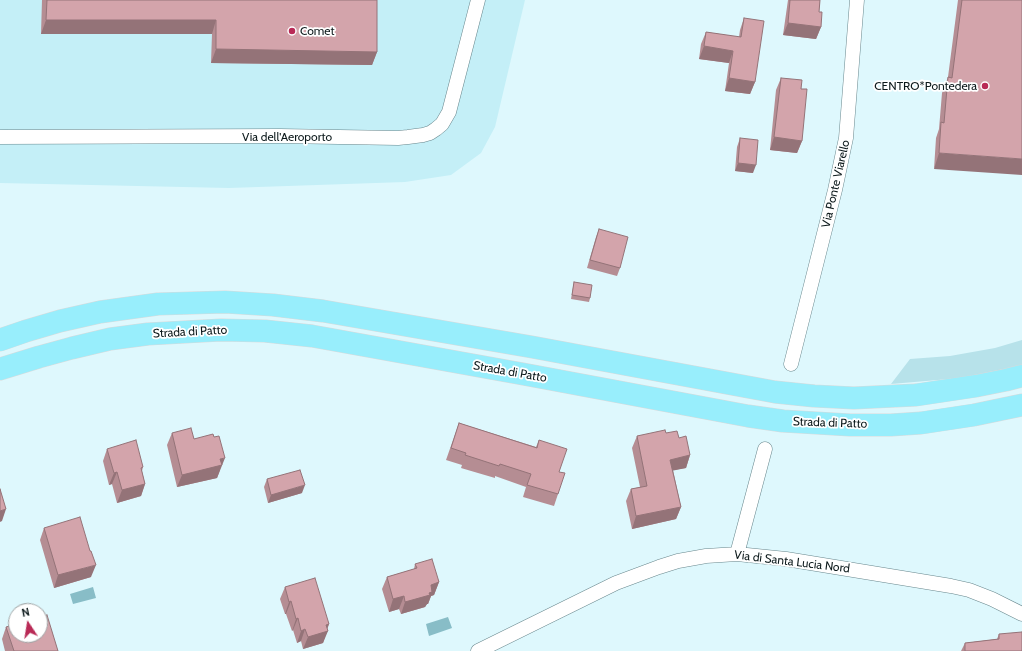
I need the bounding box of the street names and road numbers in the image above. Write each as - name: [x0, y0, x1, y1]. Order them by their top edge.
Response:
- street label: Via dell'Aeroporto: [242, 130, 332, 144]
- street label: Via Ponte Viarello: [819, 139, 853, 229]
- street label: Strada di Patto: [153, 323, 227, 341]
- street label: Strada di Patto: [472, 358, 548, 386]
- street label: Strada di Patto: [793, 415, 867, 431]
- street label: Via di Santa Lucia Nord: [733, 548, 851, 576]

